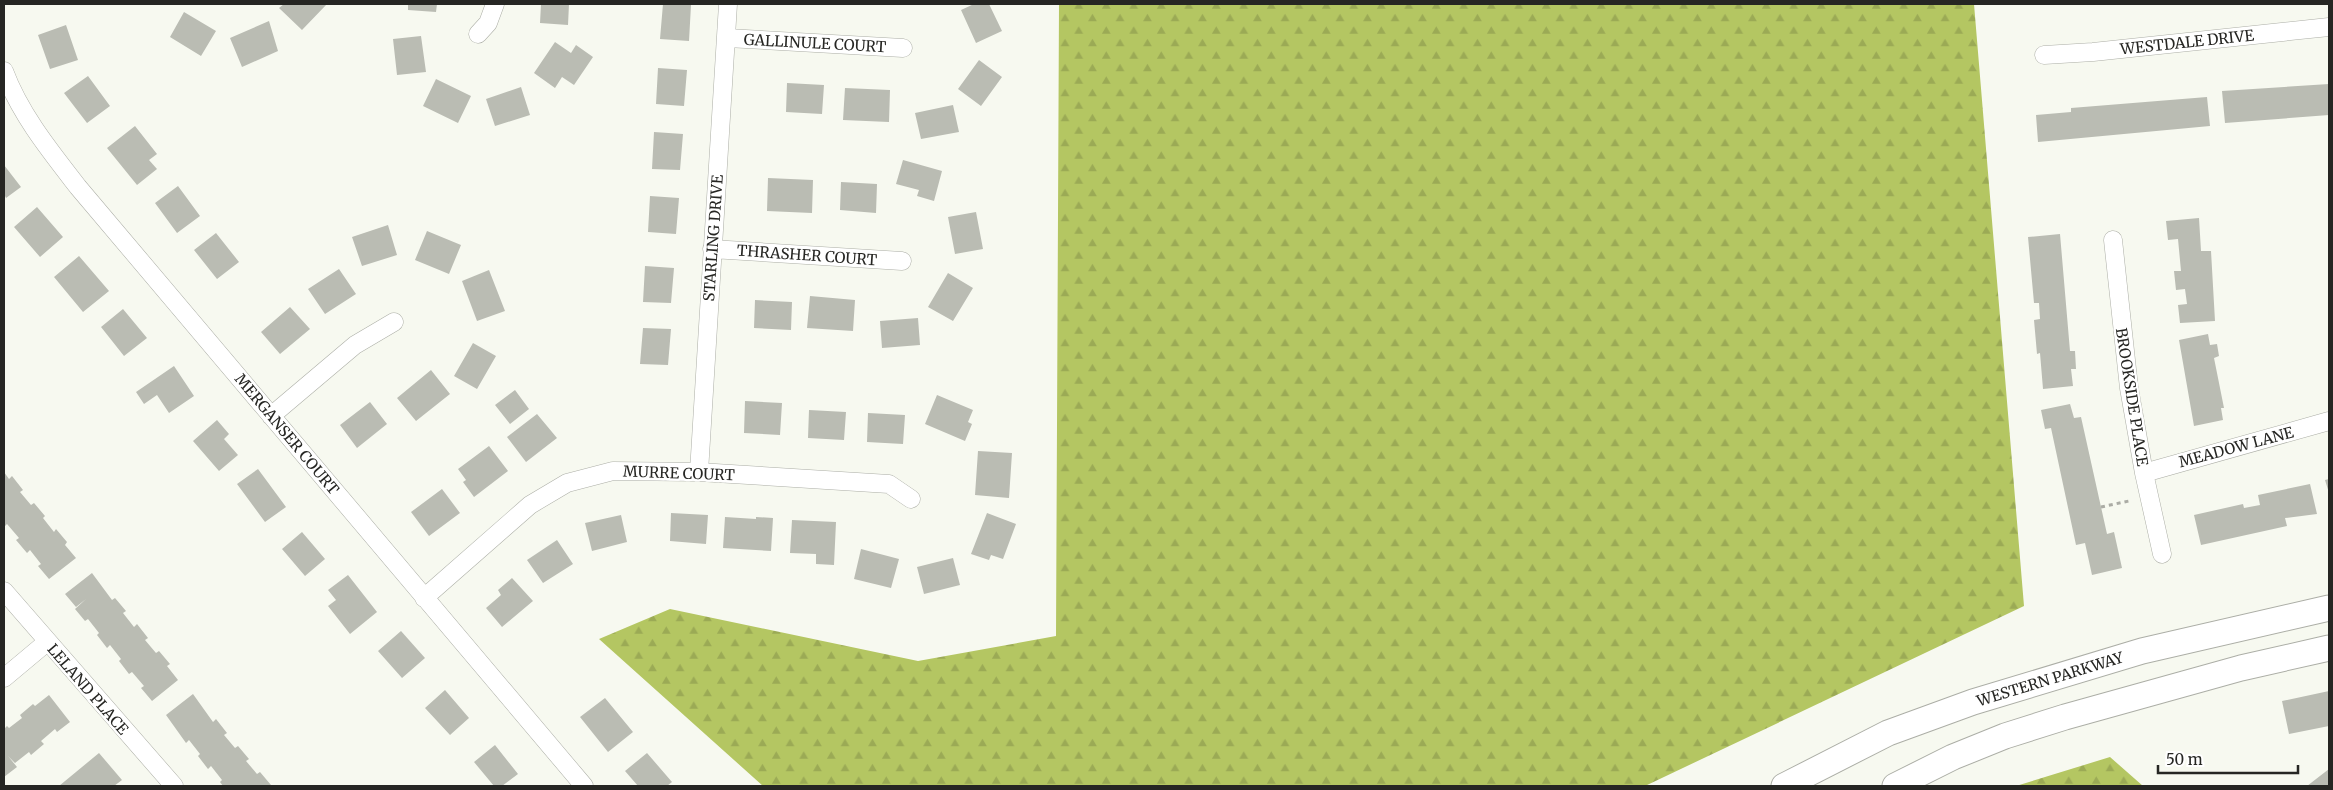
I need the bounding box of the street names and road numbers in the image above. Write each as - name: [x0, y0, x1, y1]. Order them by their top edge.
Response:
- street label: WESTDALE DRIVE: [2118, 25, 2255, 59]
- street label: GALLINULE COURT: [743, 30, 887, 56]
- street label: STARLING DRIVE: [699, 173, 727, 302]
- street label: THRASHER COURT: [736, 241, 878, 269]
- street label: BROOKSIDE PLACE: [2112, 326, 2152, 468]
- street label: MERGANSER COURT: [231, 370, 343, 499]
- street label: MEADOW LANE: [2177, 422, 2296, 471]
- street label: MURRE COURT: [623, 462, 736, 484]
- street label: LELAND PLACE: [43, 640, 133, 739]
- street label: WESTERN PARKWAY: [1973, 648, 2126, 711]

